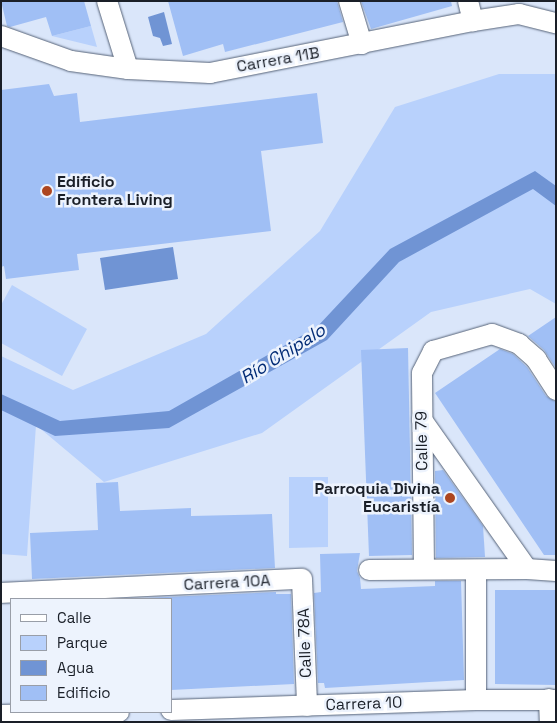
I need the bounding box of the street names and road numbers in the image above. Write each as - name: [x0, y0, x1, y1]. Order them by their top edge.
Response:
- street label: Carrera 11B: [235, 43, 321, 77]
- street label: Calle 79: [412, 411, 432, 471]
- street label: Carrera 10A: [183, 571, 271, 595]
- street label: Calle 78A: [294, 608, 316, 678]
- street label: Carrera 10: [325, 693, 403, 715]

